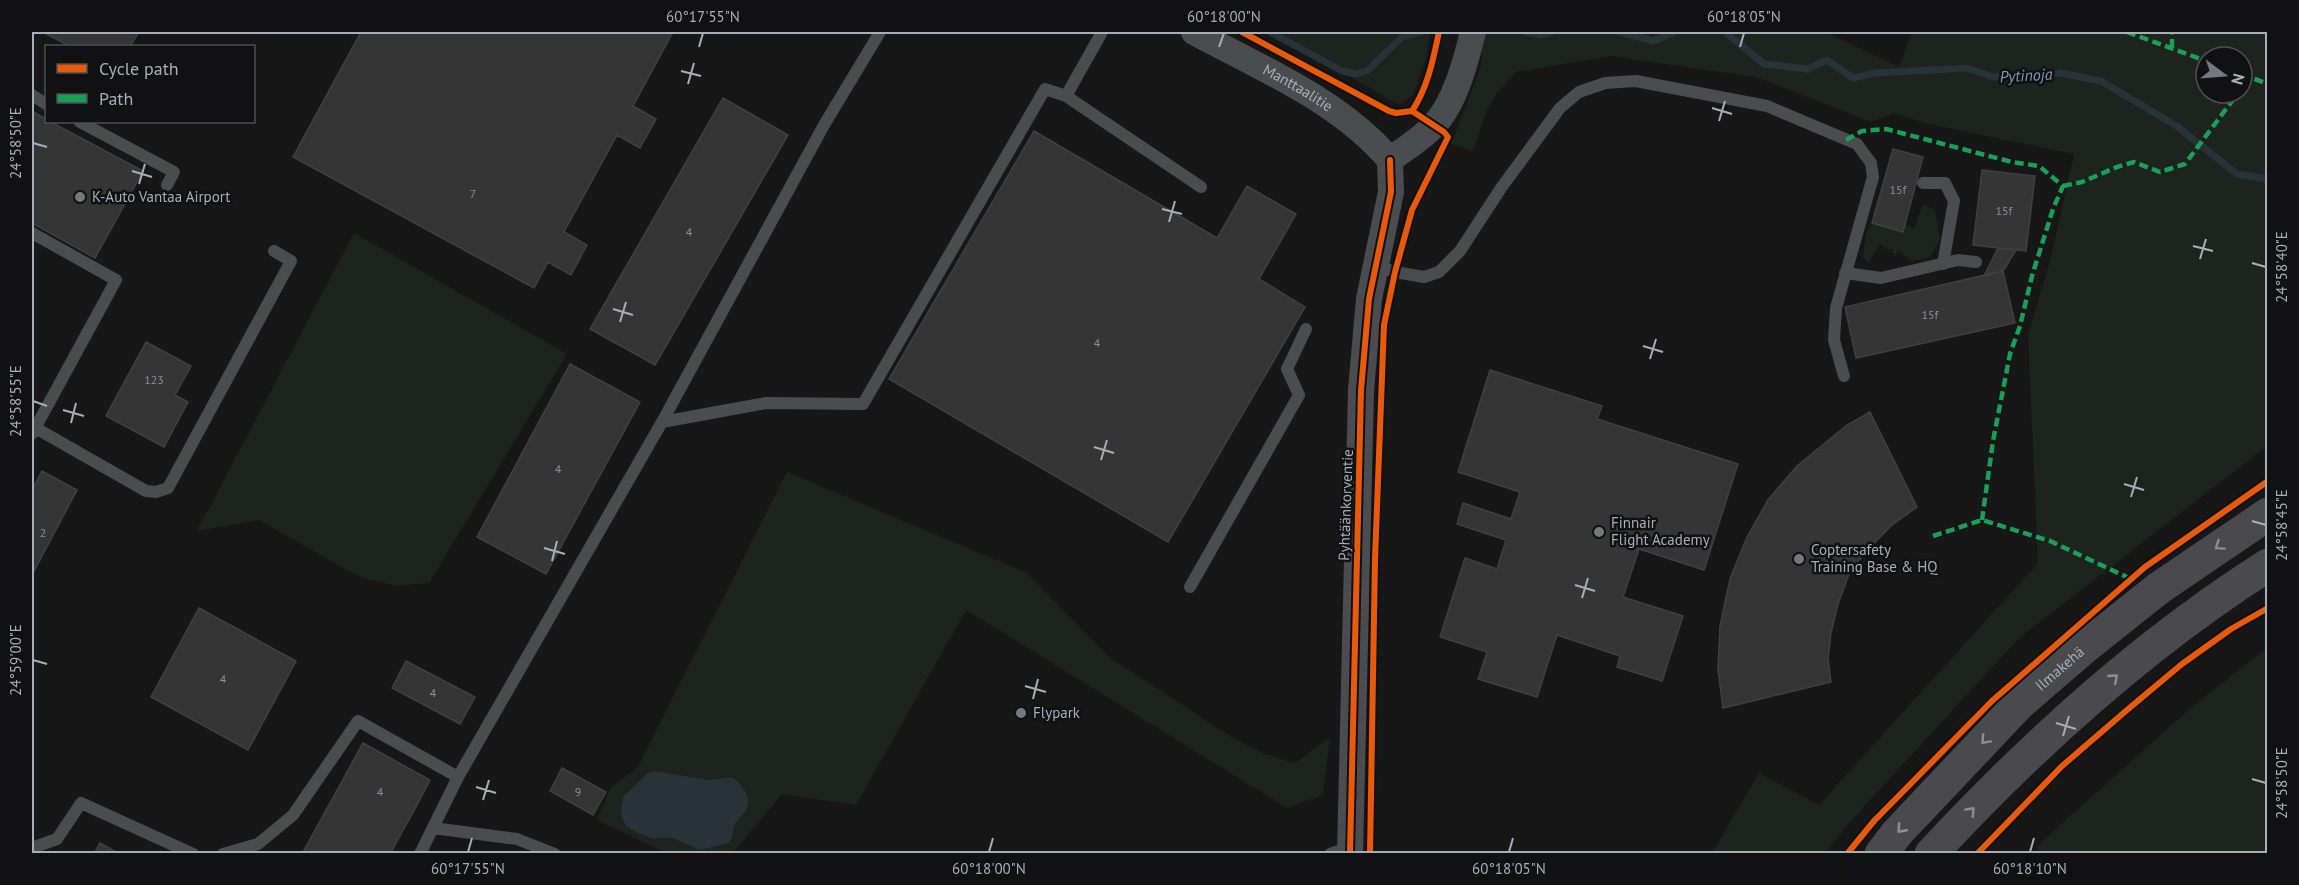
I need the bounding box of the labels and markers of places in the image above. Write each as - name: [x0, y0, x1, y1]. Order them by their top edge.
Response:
- place label: K-Auto Vantaa Airport: [92, 187, 230, 206]
- marker: K-Auto Vantaa Airport: [73, 190, 87, 204]
- place label: Finnair Flight Academy: [1611, 513, 1710, 549]
- marker: Finnair Flight Academy: [1592, 525, 1606, 539]
- place label: Coptersafety Training Base & HQ: [1811, 540, 1938, 576]
- marker: Coptersafety Training Base & HQ: [1792, 552, 1806, 566]
- place label: Flypark: [1033, 703, 1081, 722]
- marker: Flypark: [1014, 706, 1028, 720]

